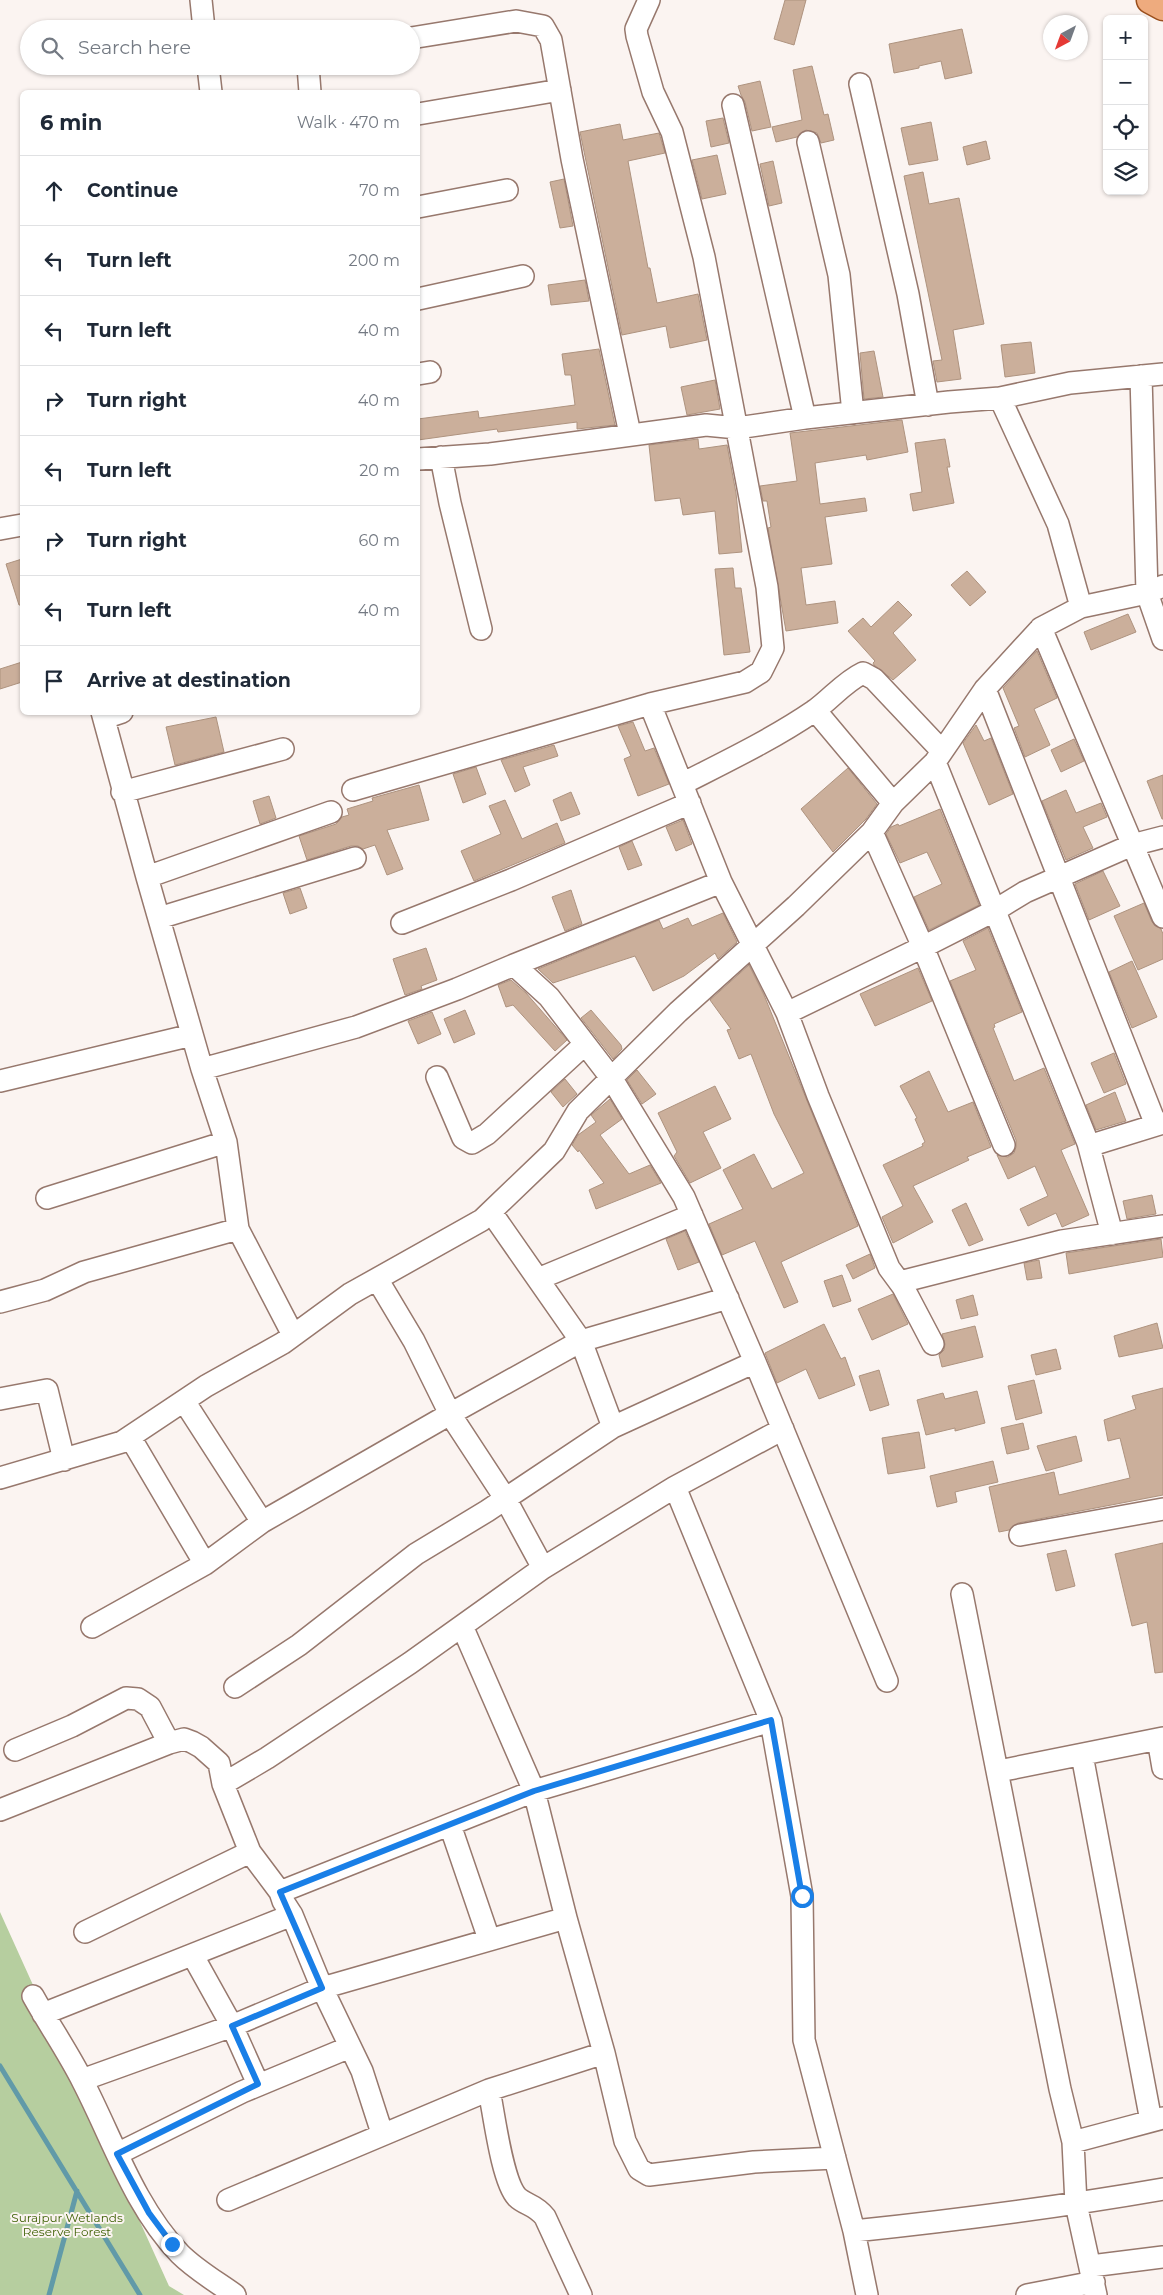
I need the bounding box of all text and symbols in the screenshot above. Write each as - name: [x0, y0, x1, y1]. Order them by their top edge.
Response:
- north arrow: [1043, 15, 1088, 60]
- map controls: [1103, 15, 1148, 195]
- button: +: [1103, 15, 1148, 60]
- search box: [20, 20, 420, 75]
- icon: search: [38, 34, 66, 62]
- text: Search here: [78, 36, 191, 59]
- button: −: [1103, 60, 1148, 105]
- button: locate: [1103, 105, 1148, 150]
- text: 6 min: [40, 110, 102, 135]
- text: Walk · 470 m: [297, 113, 400, 132]
- button: layers: [1103, 150, 1148, 195]
- icon: ahead: [40, 177, 68, 205]
- text: Continue: [87, 179, 178, 202]
- text: 70 m: [359, 181, 400, 200]
- icon: left: [40, 247, 68, 275]
- text: Turn left: [87, 249, 172, 272]
- text: 200 m: [349, 251, 400, 270]
- icon: left: [40, 317, 68, 345]
- text: Turn left: [87, 319, 172, 342]
- text: 40 m: [358, 321, 400, 340]
- icon: right: [40, 387, 68, 415]
- text: Turn right: [87, 389, 187, 412]
- text: 40 m: [358, 391, 400, 410]
- icon: left: [40, 457, 68, 485]
- text: Turn left: [87, 459, 172, 482]
- text: 20 m: [359, 461, 400, 480]
- icon: right: [40, 527, 68, 555]
- text: Turn right: [87, 529, 187, 552]
- text: 60 m: [358, 531, 400, 550]
- icon: left: [40, 597, 68, 625]
- text: Turn left: [87, 599, 172, 622]
- text: 40 m: [358, 601, 400, 620]
- icon: arrive: [40, 667, 68, 695]
- text: Arrive at destination: [87, 669, 291, 692]
- route start: [791, 1885, 814, 1908]
- park label: Surajpur Wetlands Reserve Forest: [11, 2210, 123, 2239]
- route end: [161, 2233, 184, 2256]

